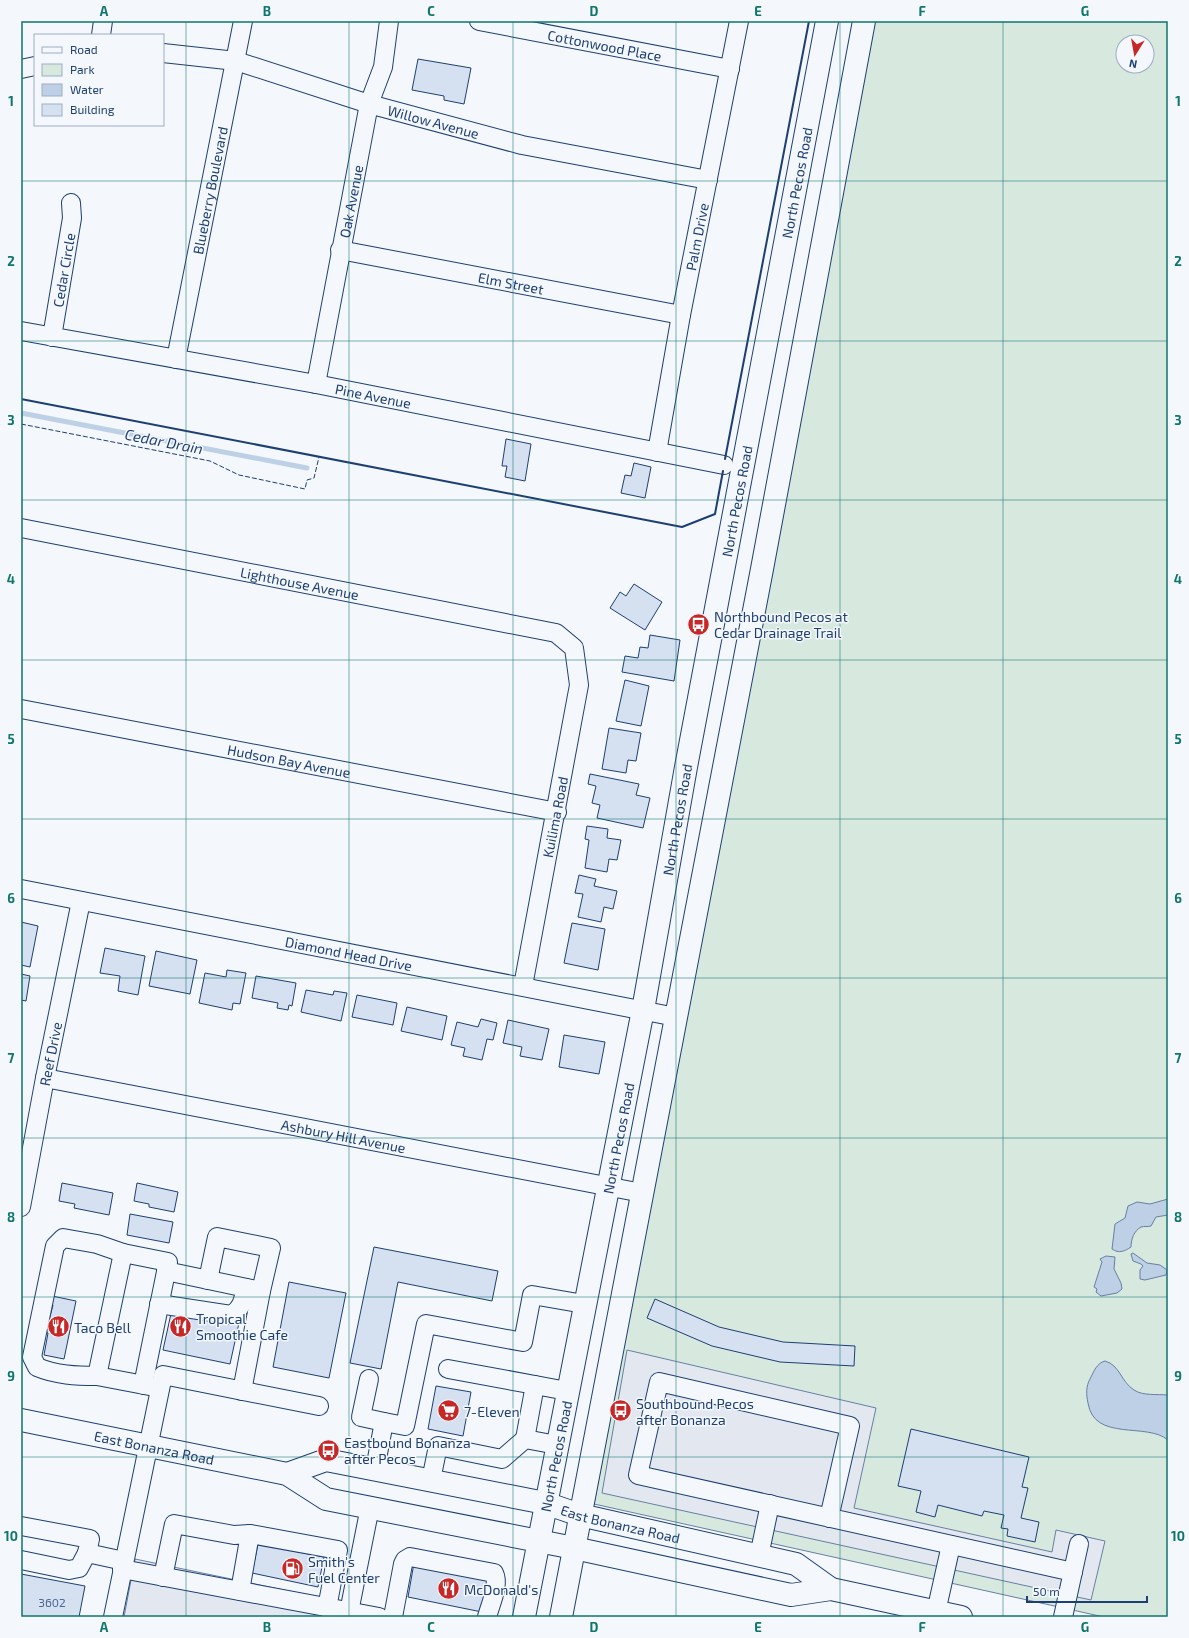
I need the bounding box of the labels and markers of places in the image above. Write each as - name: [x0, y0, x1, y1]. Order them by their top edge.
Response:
- place label: Northbound Pecos at Cedar Drainage Trail: [714, 608, 848, 641]
- bus stop icon: Northbound Pecos at Cedar Drainage Trail: [686, 611, 712, 637]
- place label: Tropical Smoothie Cafe: [196, 1310, 288, 1343]
- restaurant icon: Tropical Smoothie Cafe: [167, 1313, 193, 1339]
- restaurant icon: Taco Bell: [46, 1314, 72, 1340]
- place label: Taco Bell: [74, 1319, 132, 1336]
- place label: Southbound Pecos after Bonanza: [636, 1395, 754, 1428]
- supermarket icon: 7-Eleven: [436, 1398, 462, 1424]
- bus stop icon: Southbound Pecos after Bonanza: [607, 1398, 633, 1424]
- place label: 7-Eleven: [464, 1403, 520, 1420]
- place label: Eastbound Bonanza after Pecos: [344, 1434, 471, 1467]
- bus stop icon: Eastbound Bonanza after Pecos: [316, 1437, 342, 1463]
- place label: Smith's Fuel Center: [308, 1553, 380, 1586]
- fuel station icon: Smith's Fuel Center: [280, 1556, 306, 1582]
- restaurant icon: McDonald's: [435, 1576, 461, 1602]
- place label: McDonald's: [464, 1581, 538, 1598]

